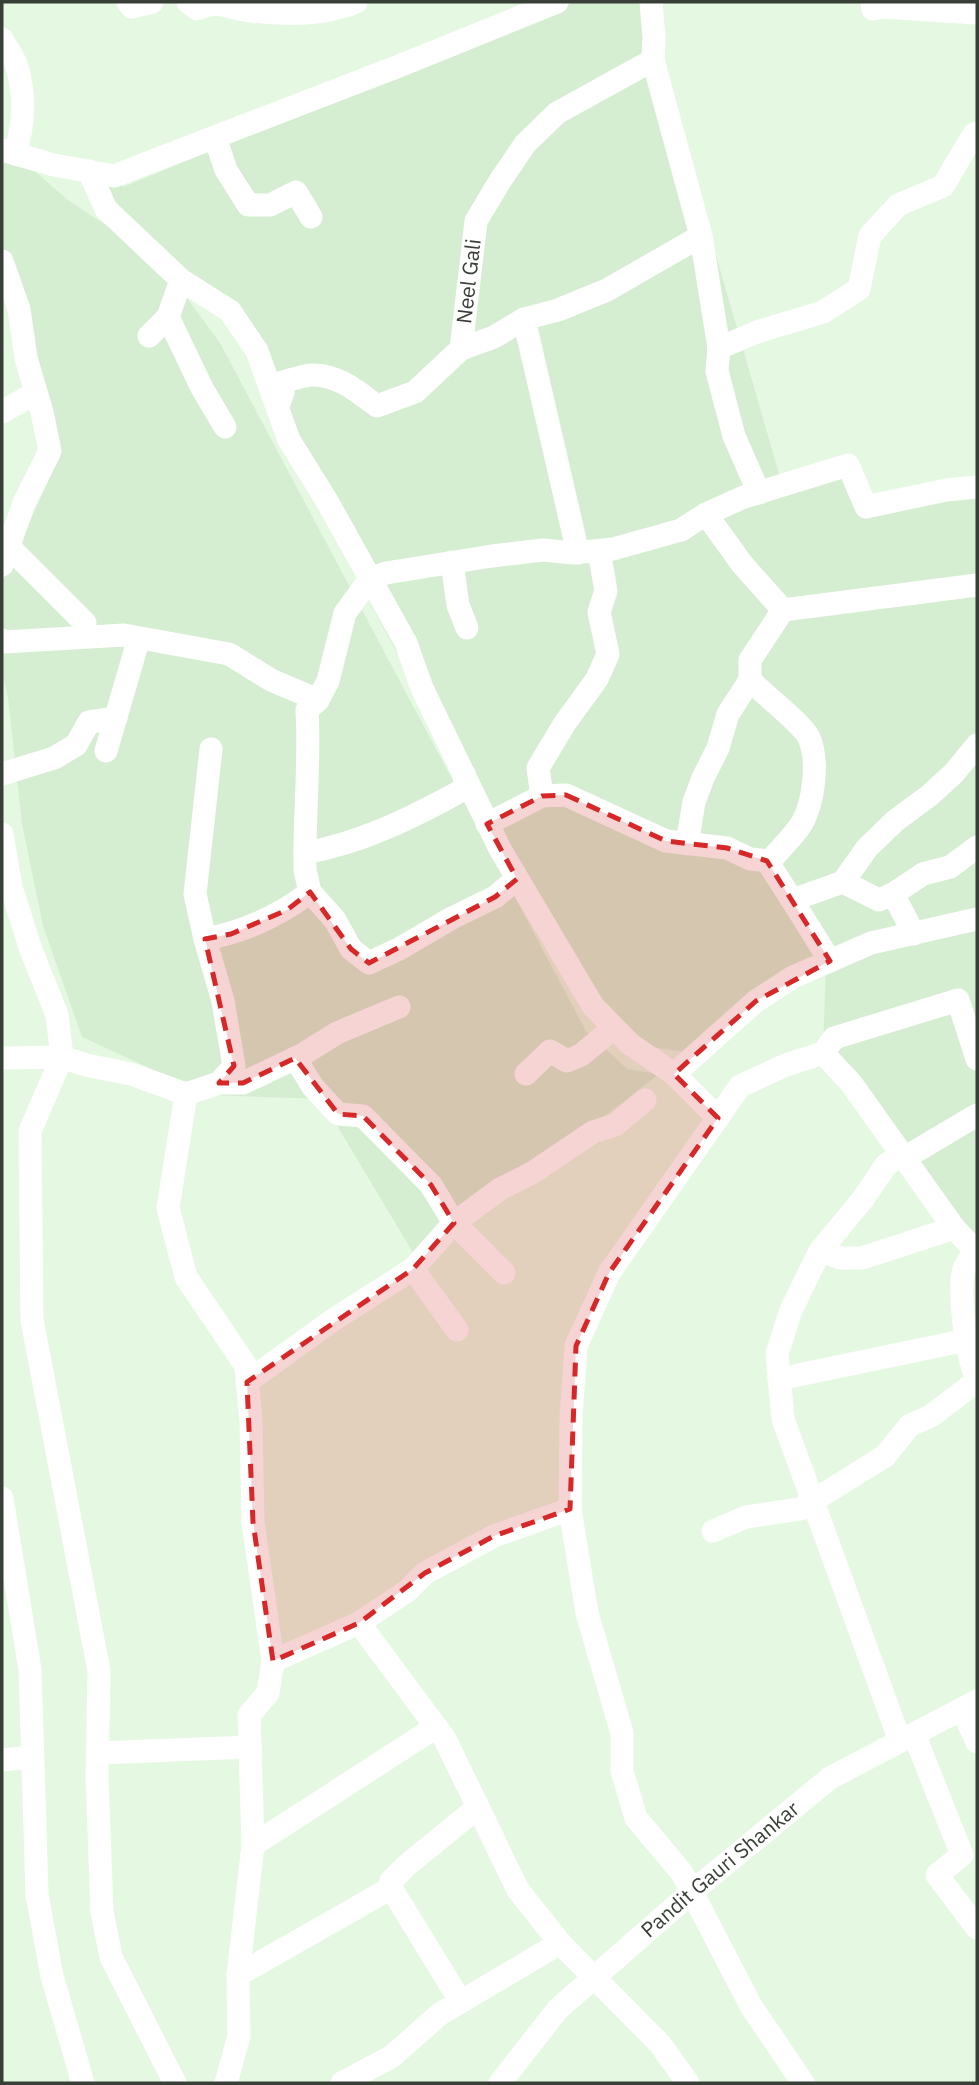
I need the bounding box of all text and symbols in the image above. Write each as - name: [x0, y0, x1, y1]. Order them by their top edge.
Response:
- street label: Neel Gali: [449, 237, 487, 325]
- street label: Pandit Gauri Shankar: [635, 1794, 805, 1943]

